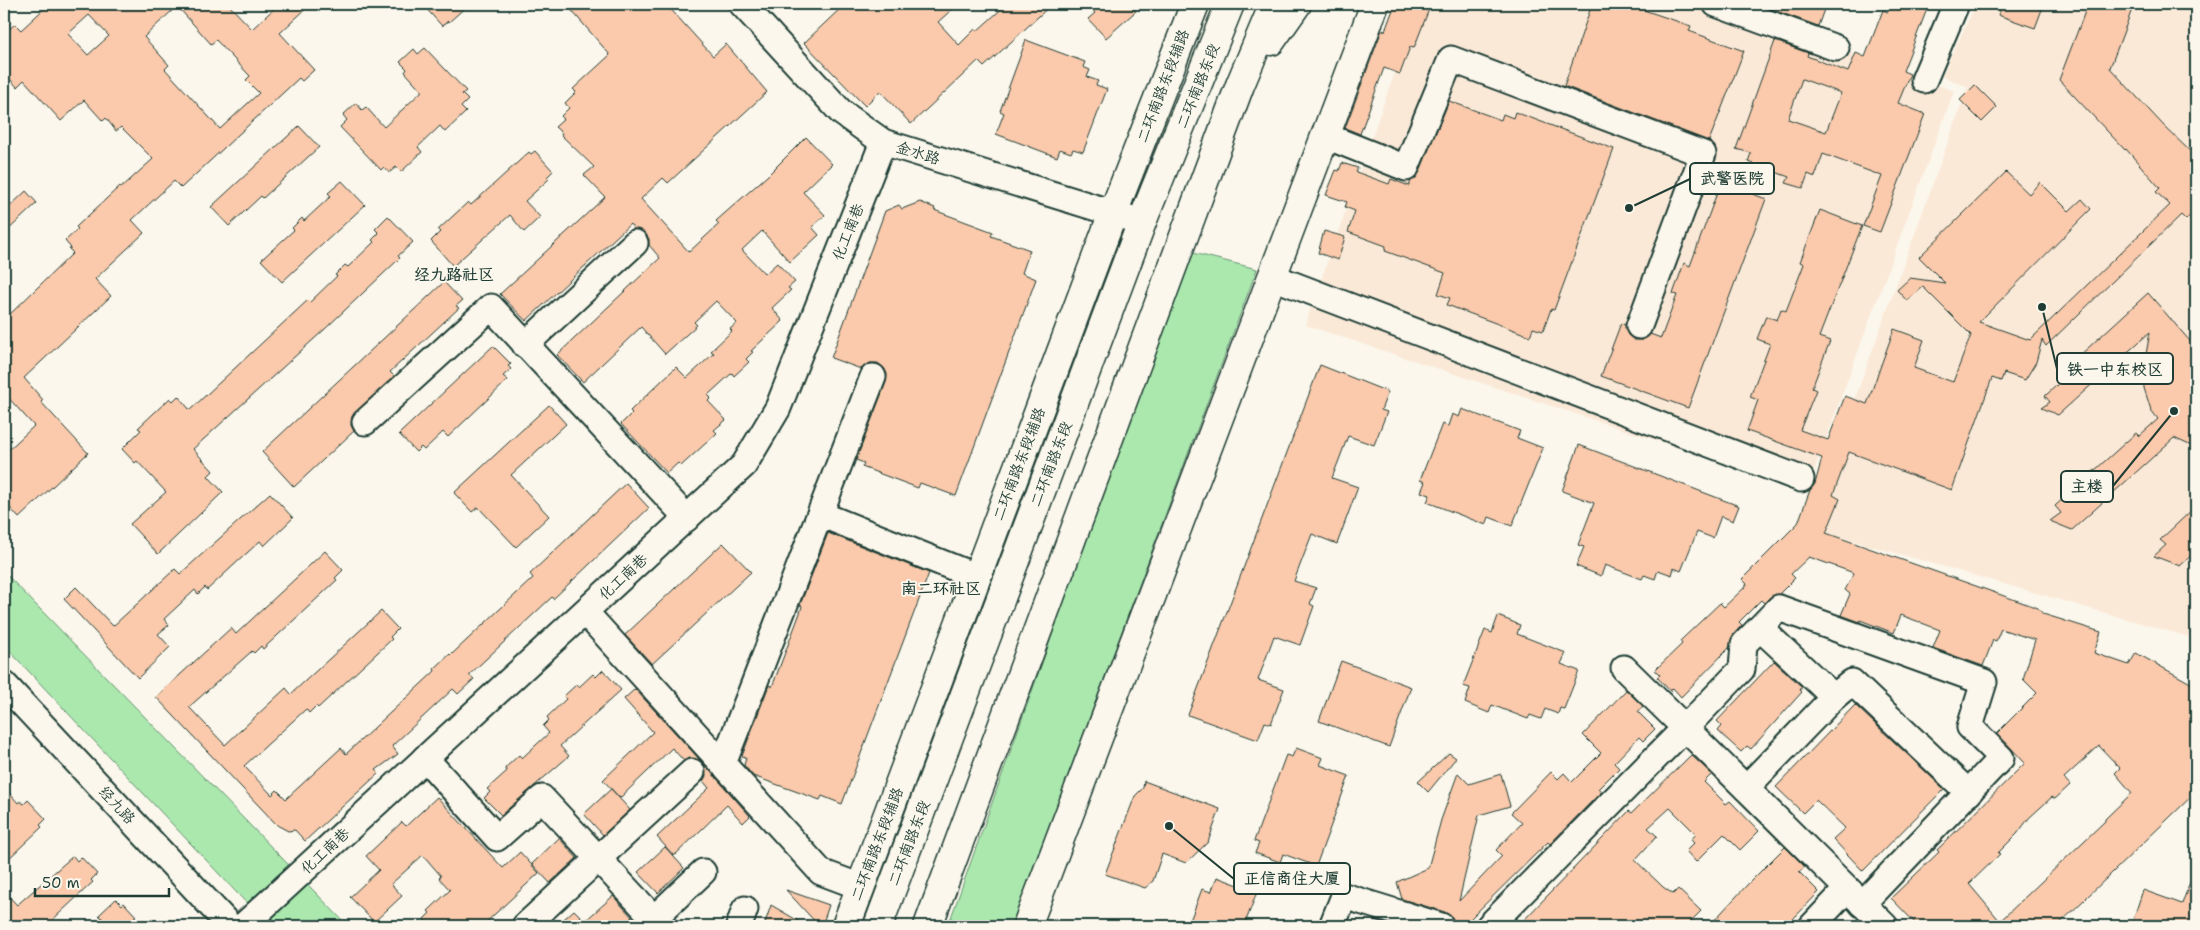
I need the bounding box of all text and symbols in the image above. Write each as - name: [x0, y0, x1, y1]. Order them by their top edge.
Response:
- street label: 二环南路东段辅路: [1132, 26, 1194, 146]
- street label: 二环南路东段: [1172, 41, 1224, 131]
- street label: 金水路: [894, 137, 942, 169]
- callout: 武警医院: [1690, 163, 1774, 194]
- text: 武警医院: [1700, 168, 1764, 189]
- street label: 化工南巷: [827, 200, 869, 264]
- district label: 经九路社区: [414, 264, 494, 285]
- callout: 铁一中东校区: [2057, 353, 2173, 384]
- text: 铁一中东校区: [2067, 359, 2163, 380]
- street label: 二环南路东段辅路: [988, 404, 1050, 524]
- street label: 二环南路东段: [1026, 418, 1076, 510]
- callout: 主楼: [2061, 471, 2113, 502]
- text: 主楼: [2071, 476, 2103, 497]
- street label: 化工南巷: [594, 549, 652, 605]
- district label: 南二环社区: [901, 578, 981, 599]
- street label: 经九路: [94, 782, 140, 828]
- street label: 二环南路东段辅路: [846, 784, 908, 904]
- street label: 二环南路东段: [884, 797, 934, 889]
- street label: 化工南巷: [296, 823, 354, 879]
- callout: 正信商住大厦: [1234, 863, 1350, 894]
- scale bar: [35, 865, 169, 897]
- text: 正信商住大厦: [1244, 868, 1340, 889]
- text: 50 m: [42, 873, 80, 893]

